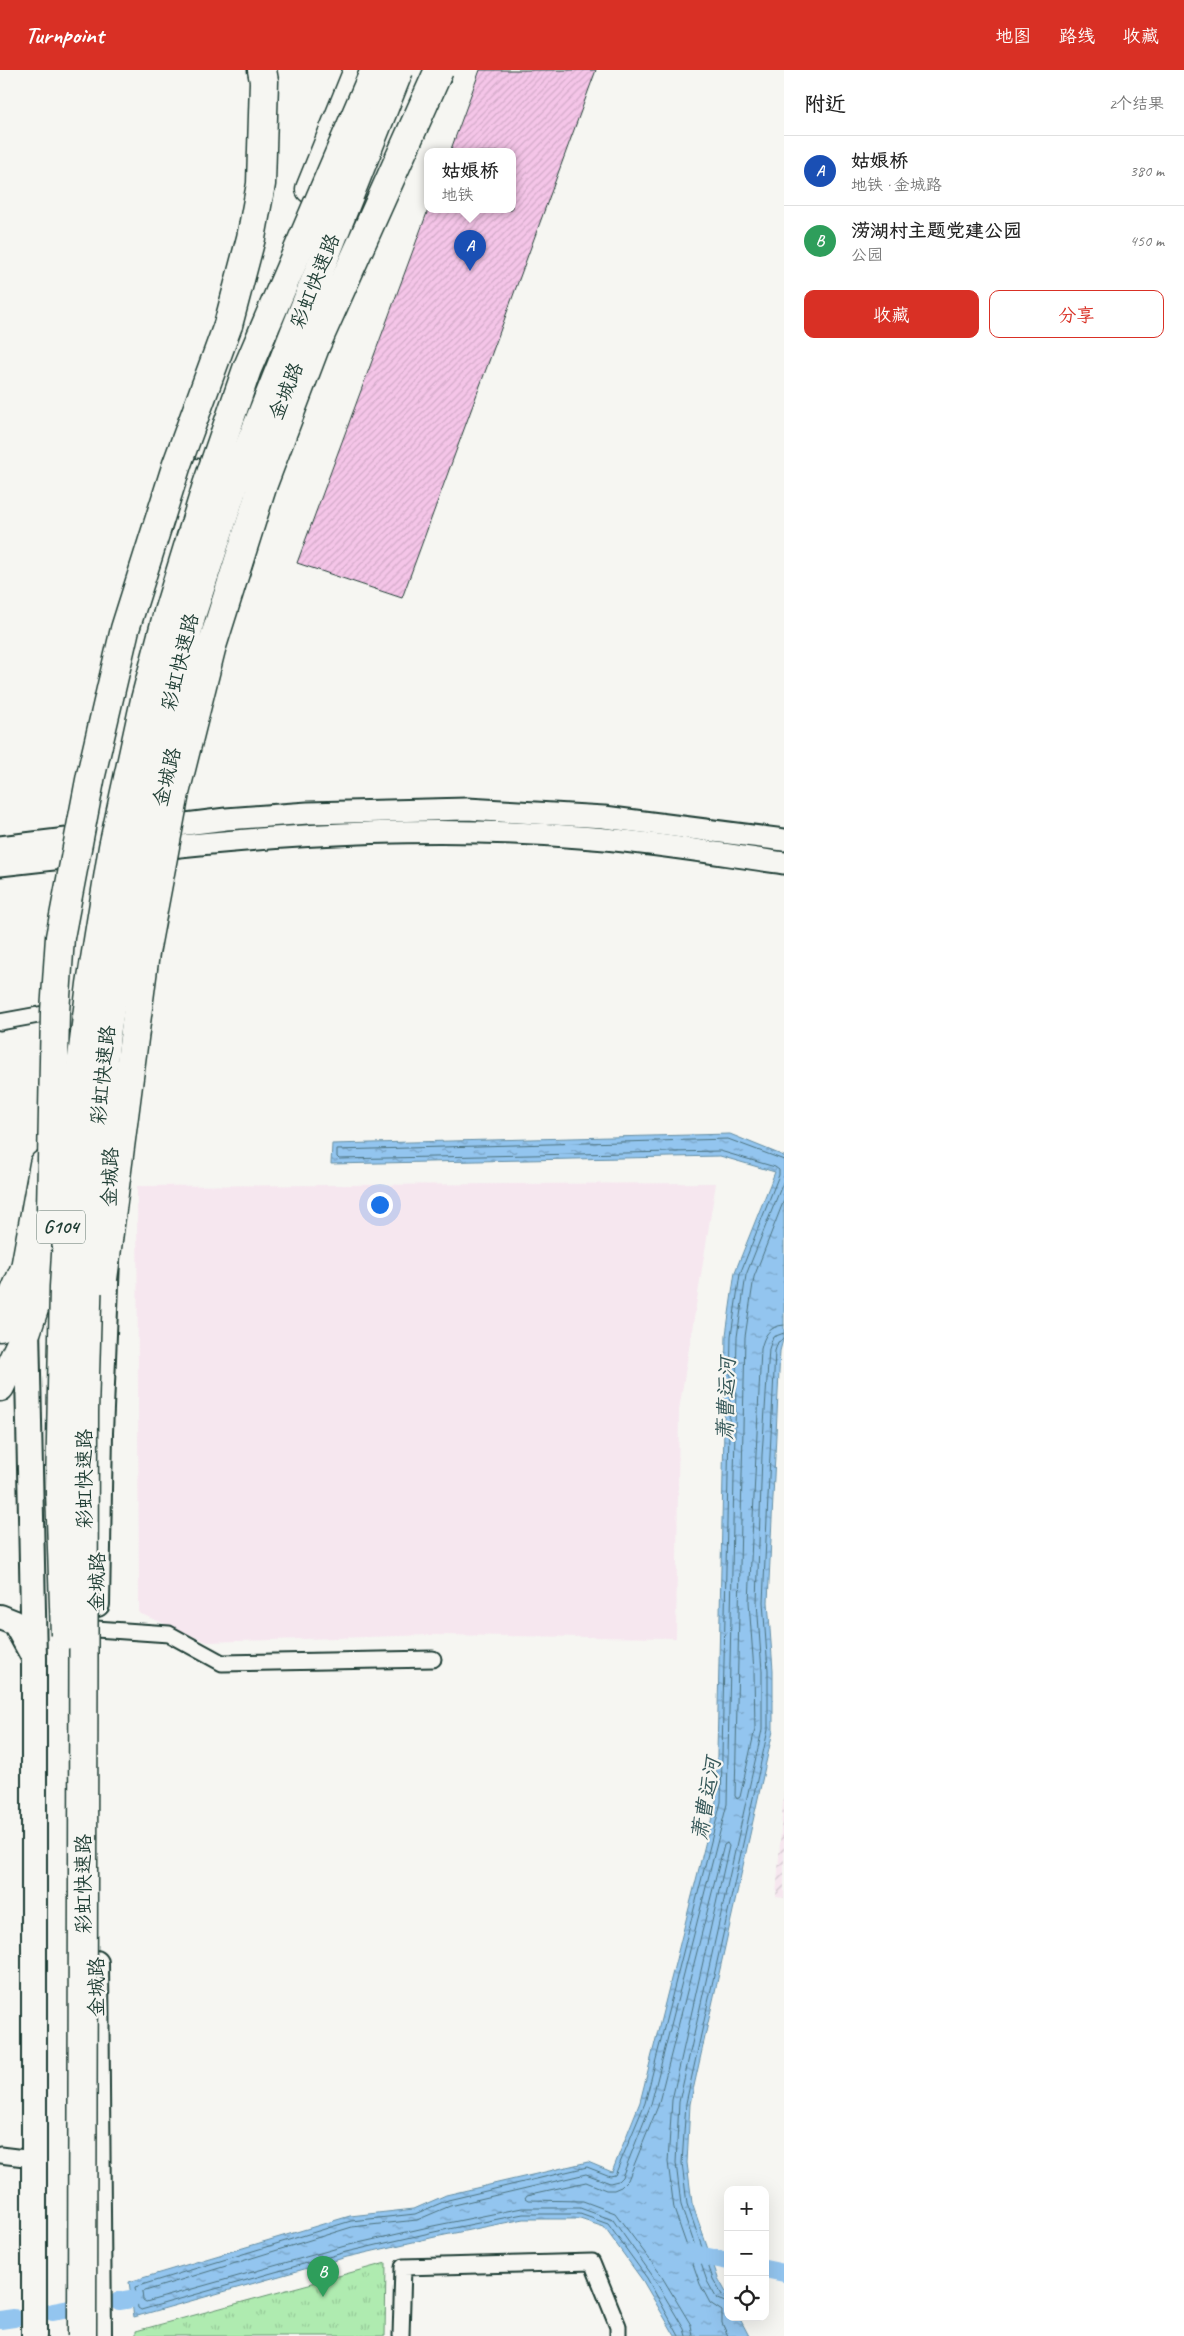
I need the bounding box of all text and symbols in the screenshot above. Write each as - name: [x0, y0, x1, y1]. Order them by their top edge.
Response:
- text: Turnpoint: [25, 20, 104, 50]
- text: 地图: [995, 25, 1031, 47]
- text: 路线: [1059, 25, 1095, 47]
- text: 收藏: [1123, 25, 1159, 47]
- text: 附近: [804, 91, 846, 117]
- text: 2个结果: [1109, 94, 1164, 114]
- popup: [424, 148, 516, 213]
- text: 姑娘桥: [851, 149, 908, 173]
- text: 姑娘桥: [441, 159, 499, 183]
- text: A: [816, 161, 824, 181]
- text: 380 m: [1130, 161, 1164, 181]
- text: 地铁 · 金城路: [851, 175, 942, 195]
- text: 地铁: [441, 185, 474, 205]
- text: 涝湖村主题党建公园: [851, 219, 1022, 243]
- street label: 彩虹快速路: [285, 229, 346, 332]
- pin: A: [454, 230, 486, 271]
- text: B: [816, 231, 824, 251]
- text: 450 m: [1130, 231, 1164, 251]
- text: 公园: [851, 245, 883, 265]
- button: 收藏: [804, 290, 979, 338]
- button: 分享: [989, 290, 1164, 338]
- street label: 金城路: [263, 358, 309, 423]
- street label: 彩虹快速路: [156, 609, 204, 714]
- street label: 金城路: [148, 744, 187, 809]
- street label: 彩虹快速路: [85, 1023, 121, 1126]
- street label: 金城路: [96, 1146, 124, 1207]
- your location: [367, 1192, 393, 1218]
- road number: G104: [37, 1210, 85, 1244]
- water label: 萧曹运河: [712, 1354, 741, 1441]
- street label: 彩虹快速路: [72, 1428, 97, 1529]
- street label: 金城路: [84, 1551, 110, 1612]
- water label: 萧曹运河: [686, 1752, 727, 1843]
- street label: 彩虹快速路: [71, 1833, 96, 1934]
- street label: 金城路: [84, 1956, 109, 2017]
- map controls: [724, 2186, 769, 2321]
- button: +: [724, 2186, 769, 2231]
- button: −: [724, 2231, 769, 2276]
- pin: B: [307, 2256, 339, 2297]
- button: locate: [724, 2276, 769, 2321]

